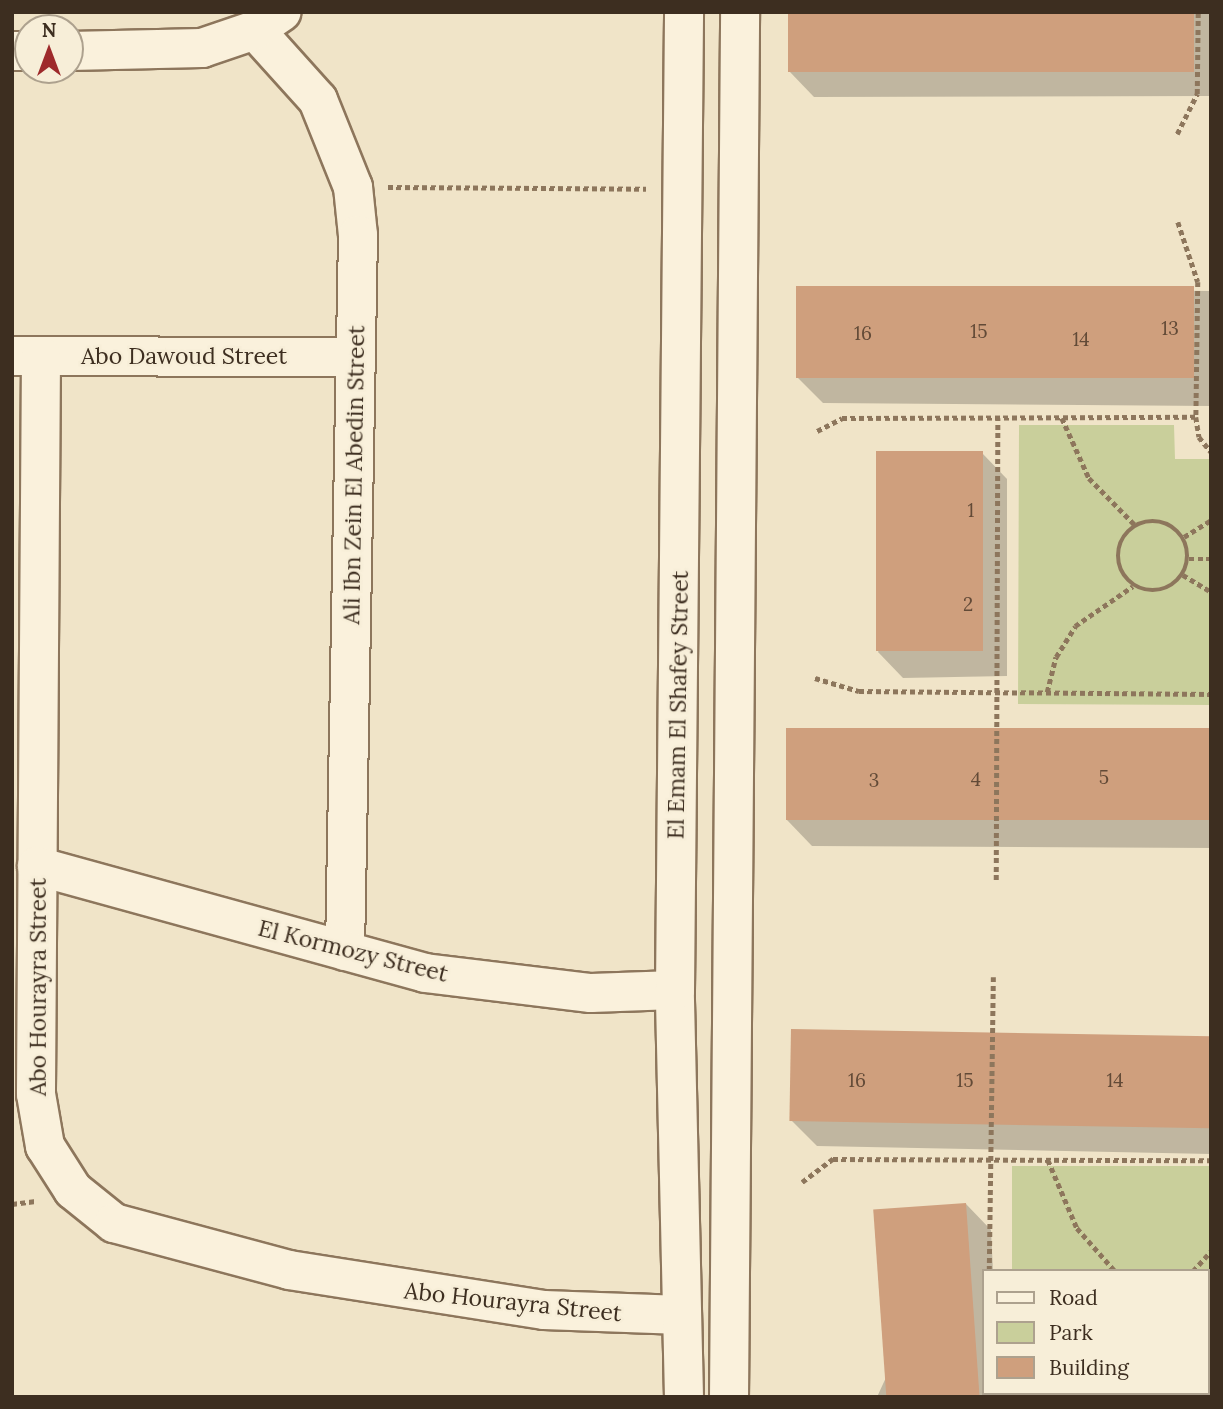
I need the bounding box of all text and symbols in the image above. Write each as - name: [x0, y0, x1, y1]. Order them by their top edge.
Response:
- north arrow: [14, 14, 84, 84]
- text: N: [42, 18, 56, 42]
- house number: 13: [1161, 318, 1179, 340]
- house number: 15: [970, 321, 988, 343]
- house number: 16: [854, 323, 872, 345]
- street label: Ali Ibn Zein El Abedin Street: [338, 325, 370, 625]
- house number: 14: [1072, 329, 1090, 351]
- street label: Abo Dawoud Street: [81, 342, 287, 370]
- house number: 1: [968, 500, 974, 522]
- street label: El Emam El Shafey Street: [662, 570, 694, 840]
- house number: 2: [963, 594, 973, 616]
- house number: 5: [1099, 767, 1109, 789]
- house number: 4: [971, 769, 981, 791]
- house number: 3: [869, 770, 879, 792]
- street label: Abo Hourayra Street: [24, 878, 52, 1096]
- street label: El Kormozy Street: [255, 914, 451, 988]
- house number: 16: [848, 1070, 866, 1092]
- house number: 15: [956, 1070, 974, 1092]
- house number: 14: [1106, 1070, 1124, 1092]
- legend: [982, 1269, 1209, 1395]
- street label: Abo Hourayra Street: [403, 1277, 623, 1327]
- text: Road: [1049, 1284, 1098, 1311]
- text: Park: [1049, 1319, 1093, 1346]
- text: Building: [1049, 1354, 1129, 1381]

